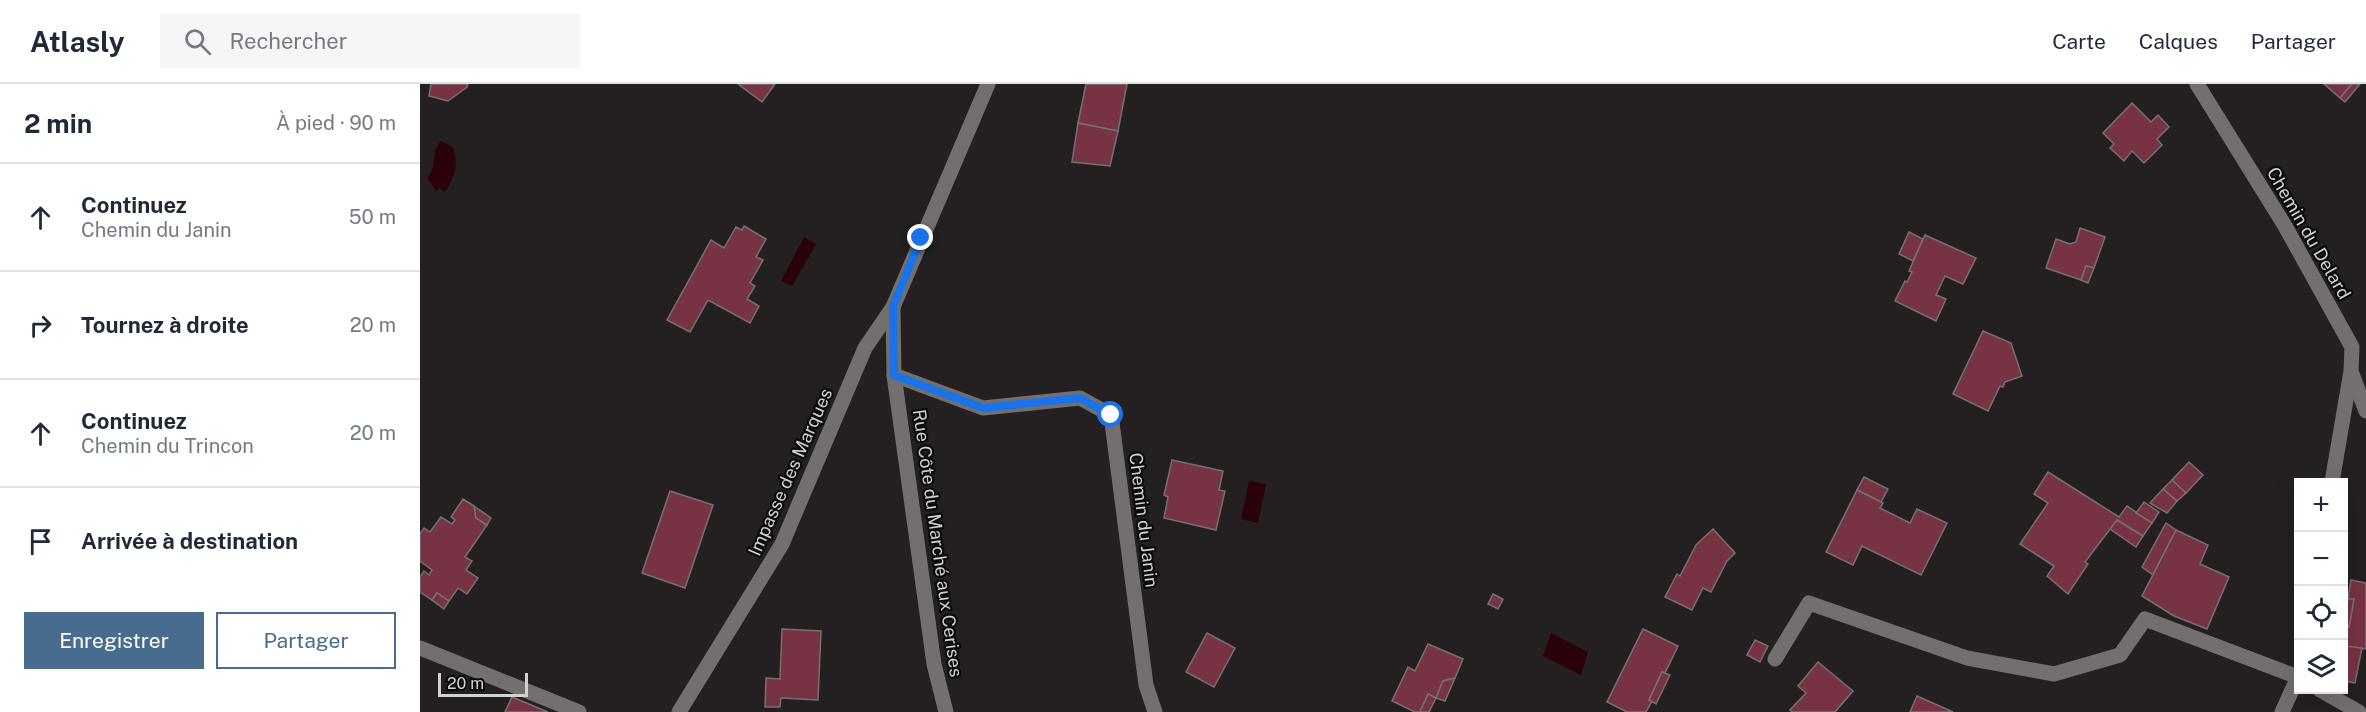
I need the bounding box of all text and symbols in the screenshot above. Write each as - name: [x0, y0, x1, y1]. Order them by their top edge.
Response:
- search box: [160, 14, 580, 68]
- text: Atlasly: [30, 25, 124, 58]
- icon: search: [181, 25, 214, 58]
- text: Rechercher: [229, 28, 347, 54]
- text: Carte: [2052, 29, 2106, 54]
- text: Calques: [2139, 29, 2218, 54]
- text: Partager: [2251, 29, 2336, 54]
- text: 2 min: [24, 108, 92, 139]
- text: À pied · 90 m: [276, 111, 396, 135]
- street label: Chemin du Delard: [2263, 163, 2355, 303]
- text: Continuez: [81, 192, 187, 218]
- icon: ahead: [24, 201, 57, 234]
- text: 50 m: [349, 205, 396, 229]
- text: Chemin du Janin: [81, 218, 232, 242]
- route end: [907, 224, 933, 250]
- icon: right: [24, 309, 57, 342]
- text: Tournez à droite: [81, 312, 249, 338]
- text: 20 m: [350, 313, 396, 337]
- street label: Impasse des Marques: [744, 385, 836, 559]
- route start: [1097, 401, 1123, 427]
- text: Continuez: [81, 408, 187, 434]
- street label: Rue Côte du Marché aux Cerises: [909, 408, 967, 678]
- icon: ahead: [24, 417, 57, 450]
- text: 20 m: [350, 421, 396, 445]
- text: Chemin du Trincon: [81, 434, 254, 458]
- street label: Chemin du Janin: [1125, 451, 1163, 589]
- map controls: [2294, 478, 2348, 694]
- button: +: [2294, 478, 2348, 532]
- icon: arrive: [24, 525, 57, 558]
- text: Arrivée à destination: [81, 528, 298, 554]
- button: −: [2294, 532, 2348, 586]
- button: locate: [2294, 586, 2348, 640]
- button: Enregistrer: [24, 612, 204, 669]
- button: Partager: [216, 612, 396, 669]
- button: layers: [2294, 640, 2348, 694]
- scale bar: [438, 670, 528, 698]
- text: 20 m: [447, 674, 484, 693]

